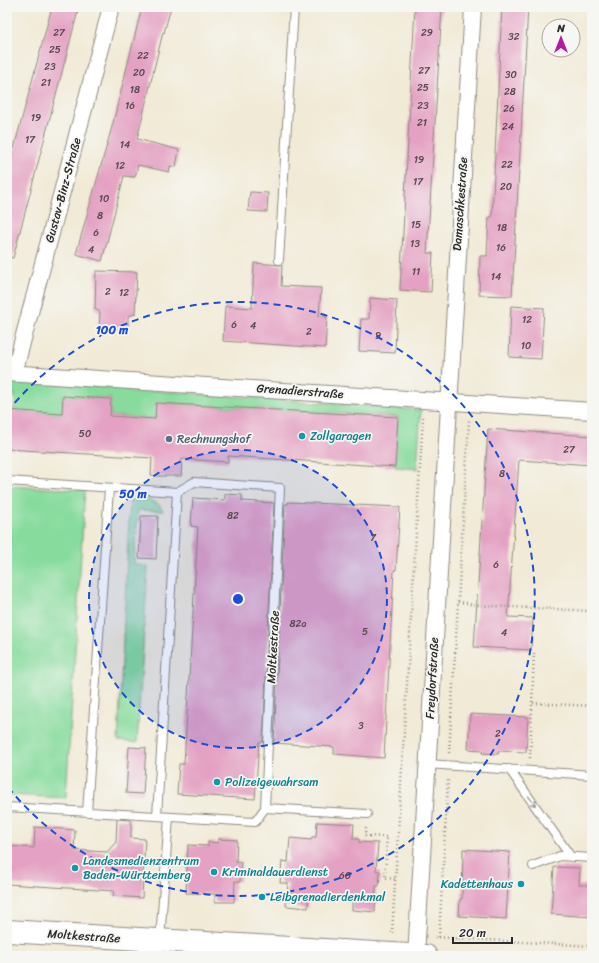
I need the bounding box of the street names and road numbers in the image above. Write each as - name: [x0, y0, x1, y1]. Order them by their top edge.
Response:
- street label: Gustav-Binz-Straße: [38, 135, 88, 245]
- street label: Damaschkestraße: [446, 156, 474, 252]
- street label: Grenadierstraße: [256, 377, 344, 405]
- street label: Moltkestraße: [260, 610, 286, 684]
- street label: Freydorfstraße: [419, 636, 445, 720]
- street label: Moltkestraße: [47, 922, 121, 950]

